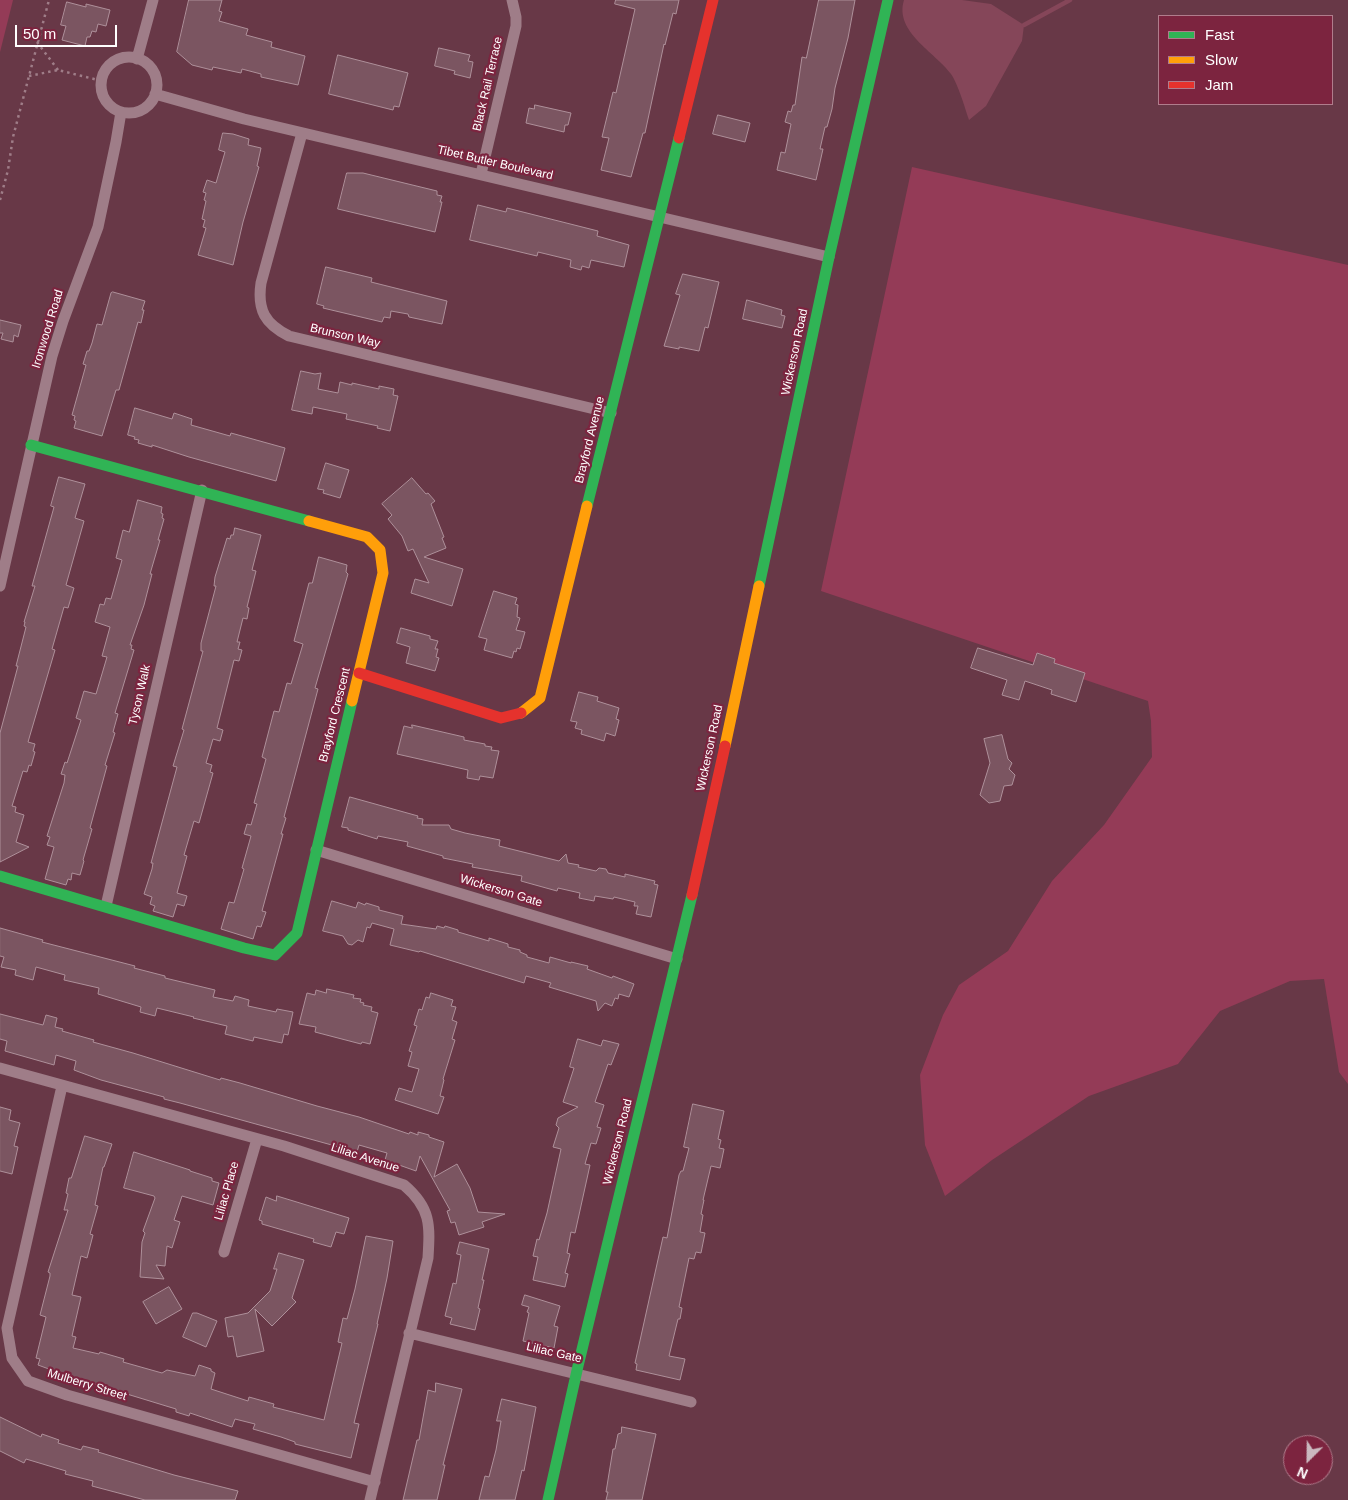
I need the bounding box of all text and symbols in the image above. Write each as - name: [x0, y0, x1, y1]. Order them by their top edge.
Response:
- scale bar: [18, 15, 120, 47]
- legend: [1158, 15, 1333, 105]
- text: 50 m: [23, 25, 56, 42]
- text: Fast: [1205, 26, 1234, 43]
- street label: Black Rail Terrace: [470, 35, 506, 133]
- text: Slow: [1205, 51, 1238, 68]
- text: Jam: [1205, 76, 1233, 93]
- street label: Tibet Butler Boulevard: [436, 143, 554, 183]
- street label: Ironwood Road: [29, 288, 67, 370]
- street label: Wickerson Road: [779, 307, 811, 397]
- street label: Brunson Way: [309, 321, 381, 351]
- street label: Brayford Avenue: [572, 395, 608, 485]
- street label: Tyson Walk: [126, 663, 154, 727]
- street label: Brayford Crescent: [316, 666, 354, 764]
- street label: Wickerson Road: [694, 703, 726, 793]
- street label: Wickerson Gate: [458, 872, 544, 910]
- street label: Wickerson Road: [600, 1098, 636, 1186]
- street label: Liliac Avenue: [329, 1140, 401, 1176]
- street label: Liliac Place: [212, 1160, 242, 1222]
- street label: Liliac Gate: [525, 1340, 583, 1366]
- street label: Mulberry Street: [46, 1366, 128, 1404]
- north arrow: [1283, 1435, 1333, 1485]
- text: N: [1295, 1464, 1310, 1482]

